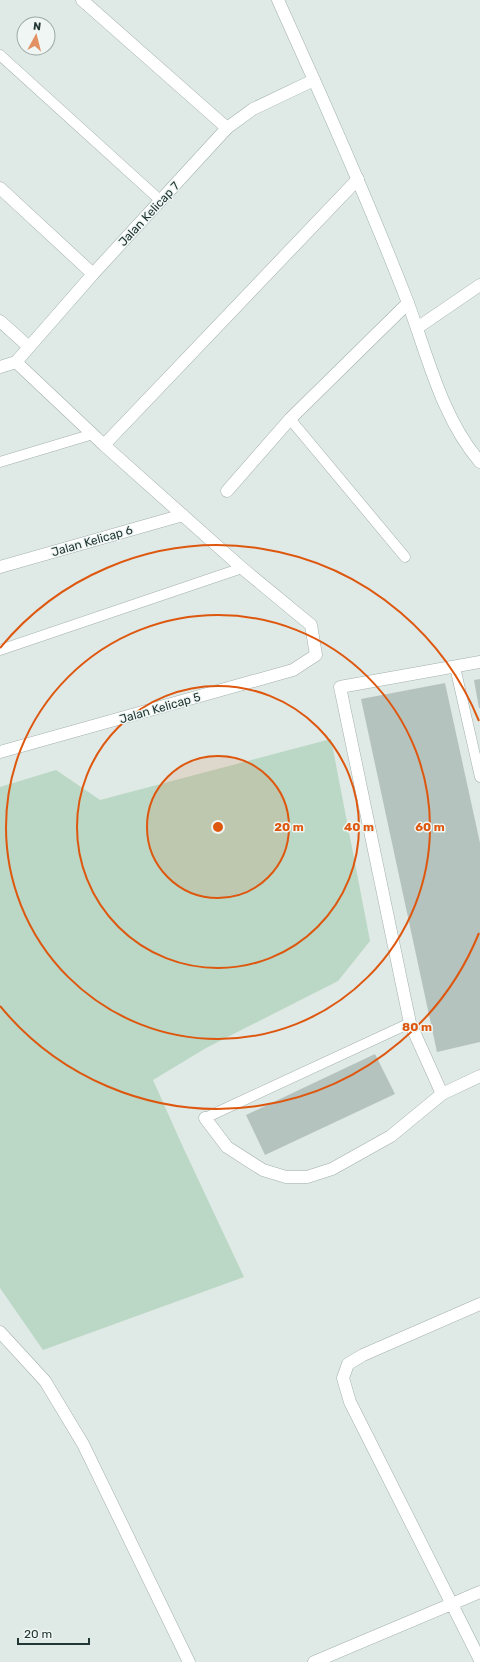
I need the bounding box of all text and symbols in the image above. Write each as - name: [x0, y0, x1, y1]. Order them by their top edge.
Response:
- north arrow: [16, 16, 56, 56]
- text: N: [32, 20, 42, 34]
- street label: Jalan Kelicap 7: [116, 179, 182, 249]
- street label: Jalan Kelicap 6: [50, 523, 134, 559]
- street label: Jalan Kelicap 5: [118, 690, 202, 726]
- centre of rings: [211, 820, 225, 834]
- text: 20 m: [274, 820, 304, 834]
- text: 40 m: [344, 820, 374, 834]
- text: 60 m: [415, 820, 445, 834]
- text: 80 m: [402, 1020, 432, 1034]
- scale bar: [18, 1620, 89, 1646]
- text: 20 m: [24, 1627, 52, 1641]

